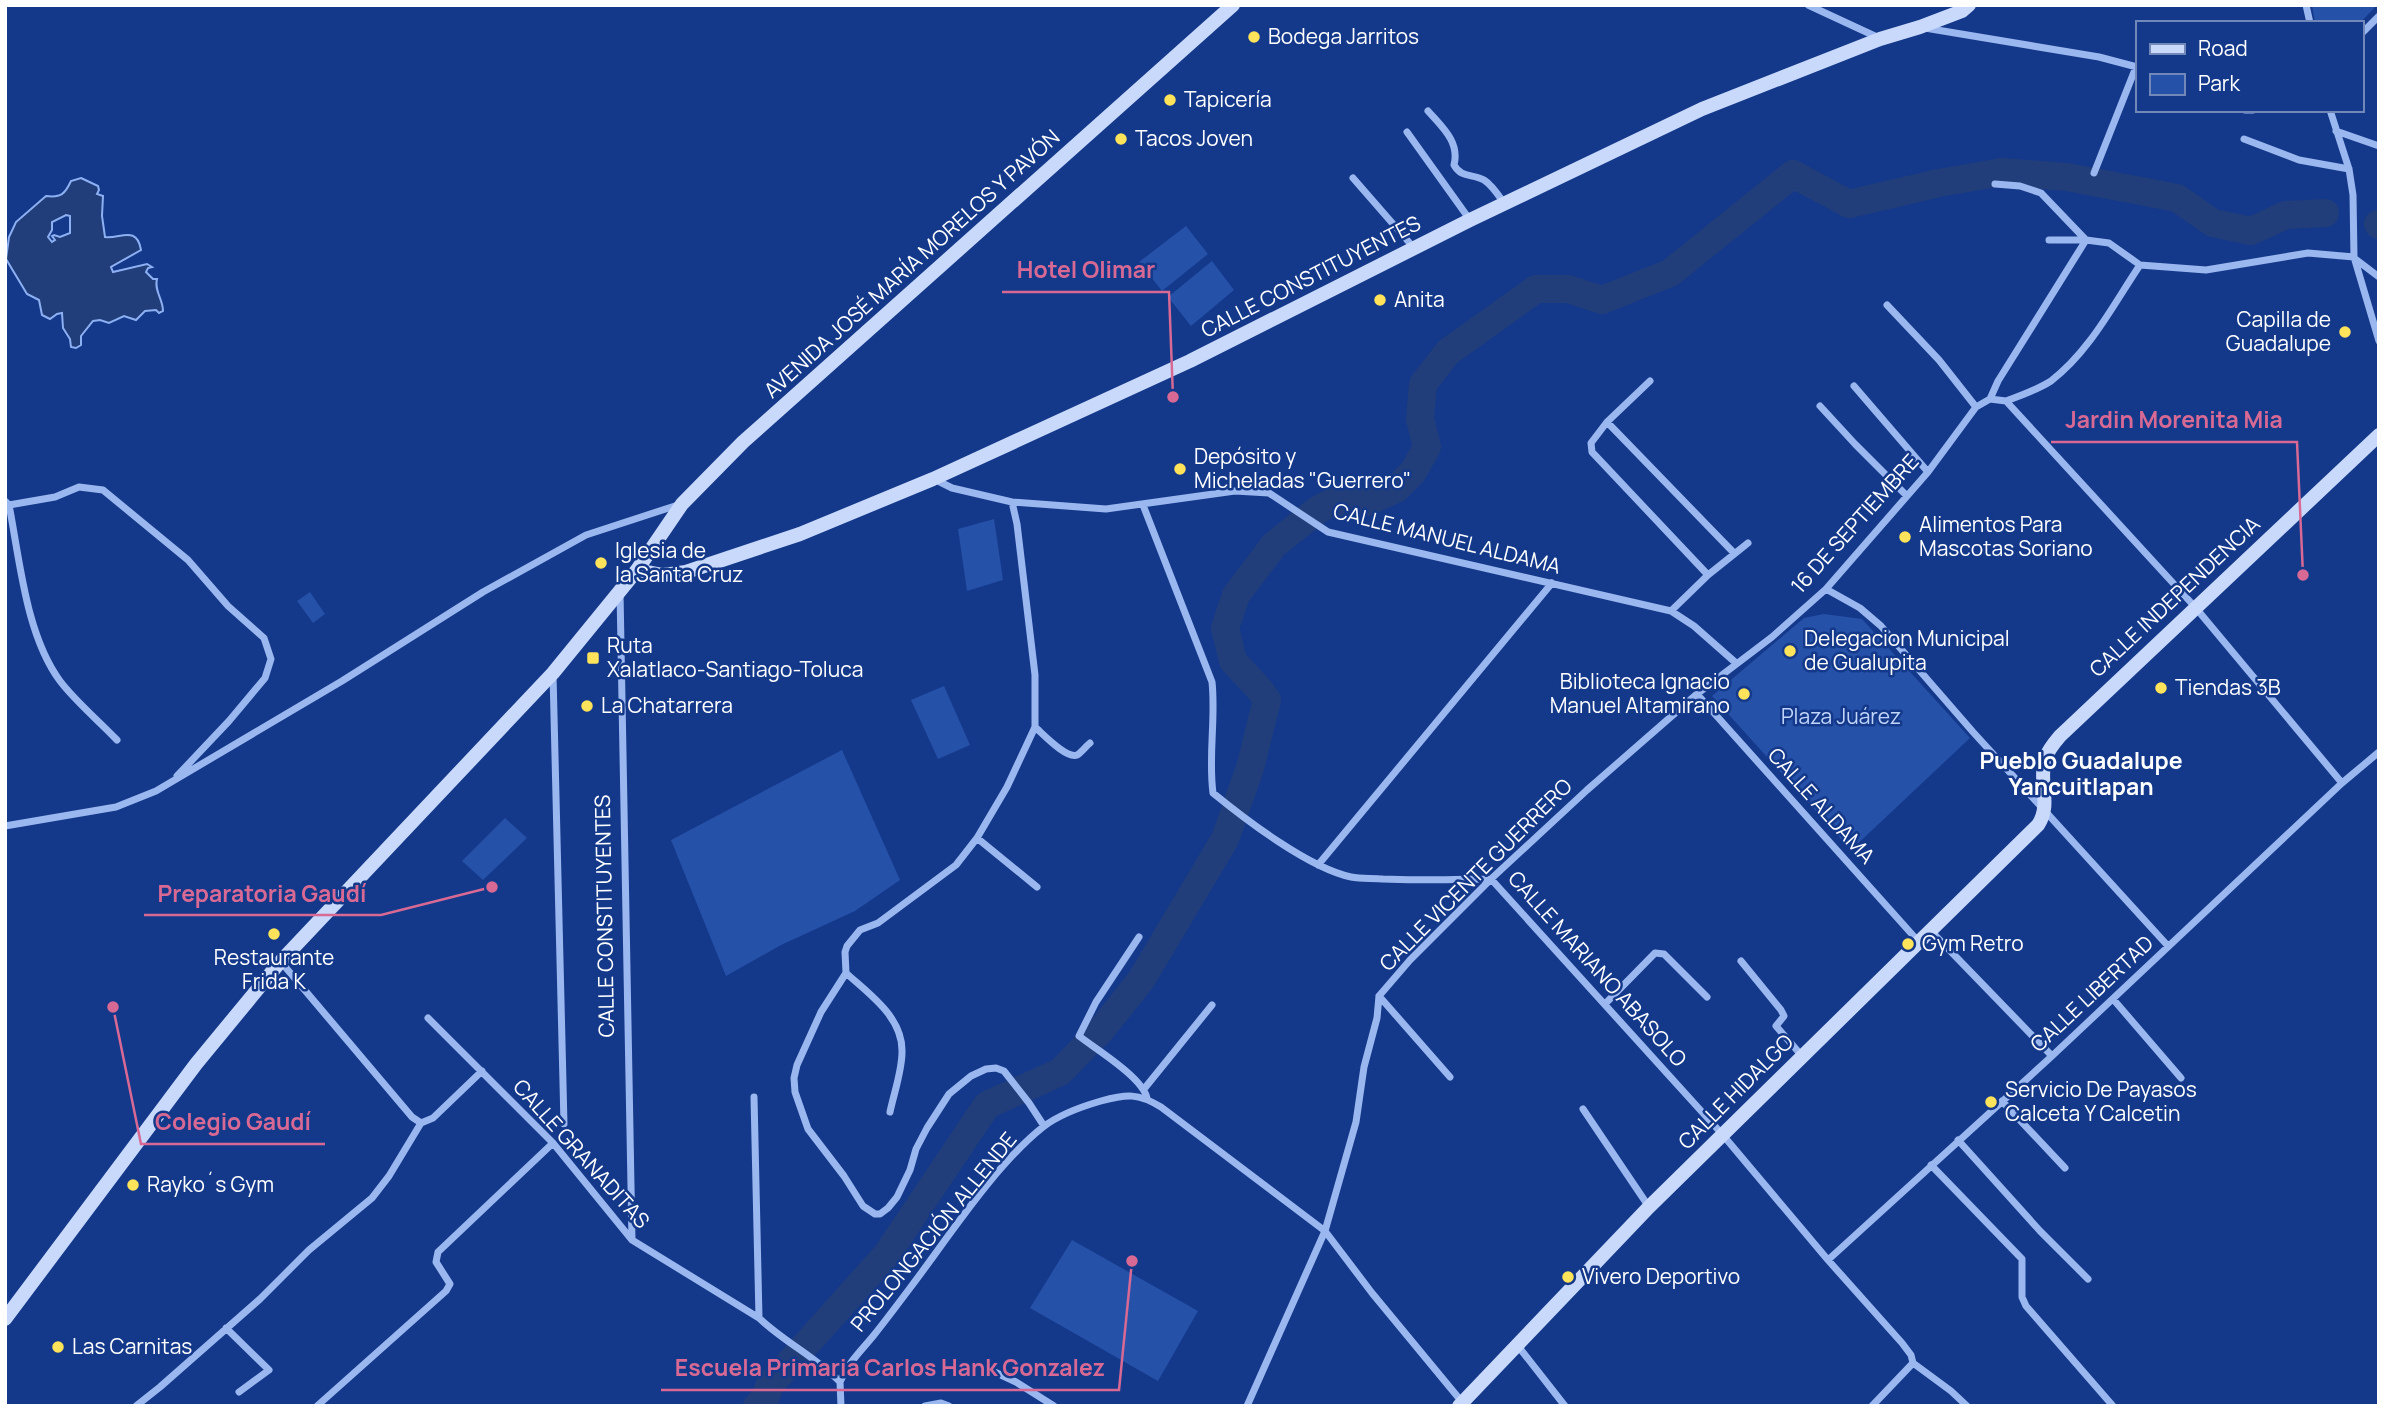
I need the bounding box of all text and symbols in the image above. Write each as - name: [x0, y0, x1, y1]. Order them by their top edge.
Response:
- legend: [2136, 21, 2363, 112]
- place label: Bodega Jarritos: [1268, 22, 1419, 50]
- marker: Bodega Jarritos: [1246, 29, 1262, 45]
- text: Road: [2198, 34, 2248, 62]
- text: Park: [2198, 69, 2240, 97]
- place label: Tapicería: [1184, 85, 1272, 113]
- marker: Tapicería: [1162, 92, 1178, 108]
- street label: AVENIDA JOSÉ MARÍA MORELOS Y PAVÓN: [758, 123, 1065, 404]
- place label: Tacos Joven: [1135, 124, 1253, 152]
- marker: Tacos Joven: [1113, 131, 1129, 147]
- street label: CALLE CONSTITUYENTES: [1196, 209, 1425, 344]
- callout: Hotel Olimar: [1002, 248, 1169, 292]
- text: Hotel Olimar: [1017, 253, 1155, 285]
- place label: Anita: [1394, 285, 1445, 313]
- marker: Anita: [1372, 292, 1388, 308]
- place label: Capilla de Guadalupe: [2226, 305, 2331, 357]
- marker: Capilla de Guadalupe: [2337, 324, 2353, 340]
- callout: Jardin Morenita Mia: [2051, 398, 2297, 442]
- text: Jardin Morenita Mia: [2065, 403, 2283, 435]
- place label: Depósito y Micheladas "Guerrero": [1194, 442, 1411, 494]
- street label: 16 DE SEPTIEMBRE: [1784, 448, 1924, 599]
- marker: Depósito y Micheladas "Guerrero": [1172, 461, 1188, 477]
- street label: CALLE MANUEL ALDAMA: [1331, 496, 1564, 580]
- place label: Alimentos Para Mascotas Soriano: [1919, 510, 2093, 562]
- street label: CALLE INDEPENDENCIA: [2083, 510, 2266, 683]
- marker: Alimentos Para Mascotas Soriano: [1897, 529, 1913, 545]
- place label: Iglesia de la Santa Cruz: [615, 536, 743, 588]
- marker: Iglesia de la Santa Cruz: [593, 555, 609, 571]
- place label: Delegacion Municipal de Gualupita: [1804, 624, 2010, 676]
- place label: Ruta Xalatlaco-Santiago-Toluca: [607, 631, 863, 683]
- marker: Delegacion Municipal de Gualupita: [1782, 643, 1798, 659]
- marker: Ruta Xalatlaco-Santiago-Toluca: [585, 650, 601, 666]
- place label: Biblioteca Ignacio Manuel Altamirano: [1550, 667, 1730, 719]
- place label: Tiendas 3B: [2175, 673, 2281, 701]
- marker: Tiendas 3B: [2153, 680, 2169, 696]
- marker: Biblioteca Ignacio Manuel Altamirano: [1736, 686, 1752, 702]
- place label: La Chatarrera: [601, 691, 733, 719]
- marker: La Chatarrera: [579, 698, 595, 714]
- park label: Plaza Juárez: [1781, 702, 1901, 730]
- street label: CALLE ALDAMA: [1762, 741, 1881, 869]
- district label: Pueblo Guadalupe Yancuitlapan: [1979, 744, 2183, 802]
- street label: CALLE VICENTE GUERRERO: [1373, 772, 1578, 977]
- street label: CALLE CONSTITUYENTES: [588, 794, 620, 1038]
- street label: CALLE MARIANO ABASOLO: [1502, 864, 1693, 1072]
- callout: Preparatoria Gaudí: [144, 871, 381, 915]
- text: Preparatoria Gaudí: [158, 877, 367, 909]
- marker: Restaurante Frida K: [266, 926, 282, 942]
- place label: Gym Retro: [1922, 929, 2024, 957]
- street label: CALLE LIBERTAD: [2024, 929, 2159, 1058]
- marker: Gym Retro: [1900, 936, 1916, 952]
- place label: Restaurante Frida K: [214, 943, 334, 995]
- street label: CALLE HIDALGO: [1672, 1028, 1799, 1155]
- street label: CALLE GRANADITAS: [507, 1073, 656, 1234]
- place label: Servicio De Payasos Calceta Y Calcetin: [2005, 1075, 2197, 1127]
- marker: Servicio De Payasos Calceta Y Calcetin: [1983, 1094, 1999, 1110]
- callout: Colegio Gaudí: [141, 1100, 325, 1144]
- text: Colegio Gaudí: [155, 1105, 312, 1137]
- street label: PROLONGACIÓN ALLENDE: [844, 1126, 1022, 1337]
- place label: Rayko´s Gym: [147, 1170, 274, 1198]
- marker: Rayko´s Gym: [125, 1177, 141, 1193]
- place label: Vivero Deportivo: [1582, 1262, 1740, 1290]
- marker: Vivero Deportivo: [1560, 1269, 1576, 1285]
- place label: Las Carnitas: [72, 1332, 192, 1360]
- marker: Las Carnitas: [50, 1339, 66, 1355]
- callout: Escuela Primaria Carlos Hank Gonzalez: [661, 1346, 1119, 1390]
- text: Escuela Primaria Carlos Hank Gonzalez: [675, 1351, 1105, 1383]

